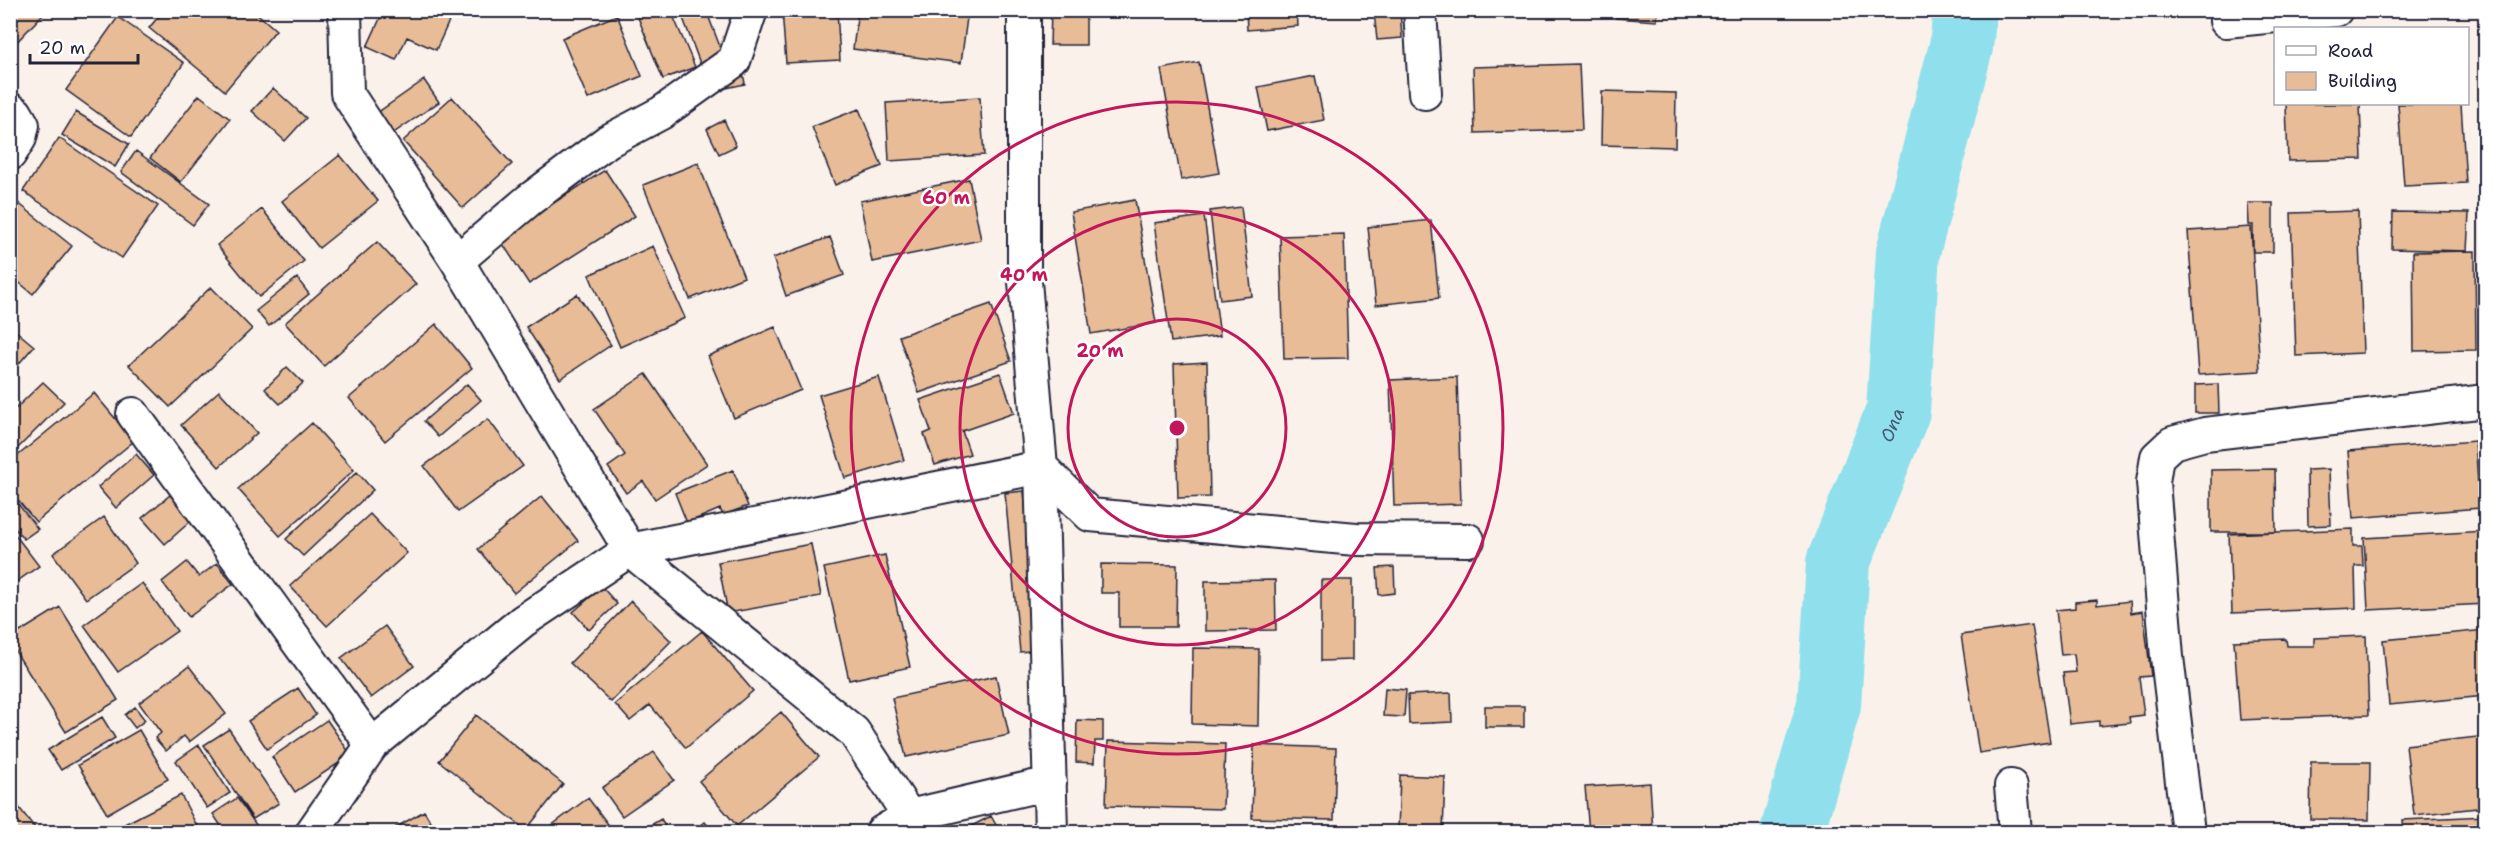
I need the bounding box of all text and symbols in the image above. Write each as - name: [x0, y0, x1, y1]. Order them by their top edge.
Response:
- scale bar: [30, 27, 138, 65]
- legend: [2274, 27, 2469, 105]
- text: 20 m: [39, 36, 85, 60]
- text: Road: [2328, 39, 2373, 63]
- text: Building: [2328, 69, 2397, 93]
- text: 60 m: [922, 186, 970, 210]
- text: 40 m: [1000, 263, 1048, 287]
- text: 20 m: [1076, 339, 1124, 363]
- water label: Ona: [1875, 404, 1910, 446]
- centre of rings: [1167, 418, 1187, 438]

